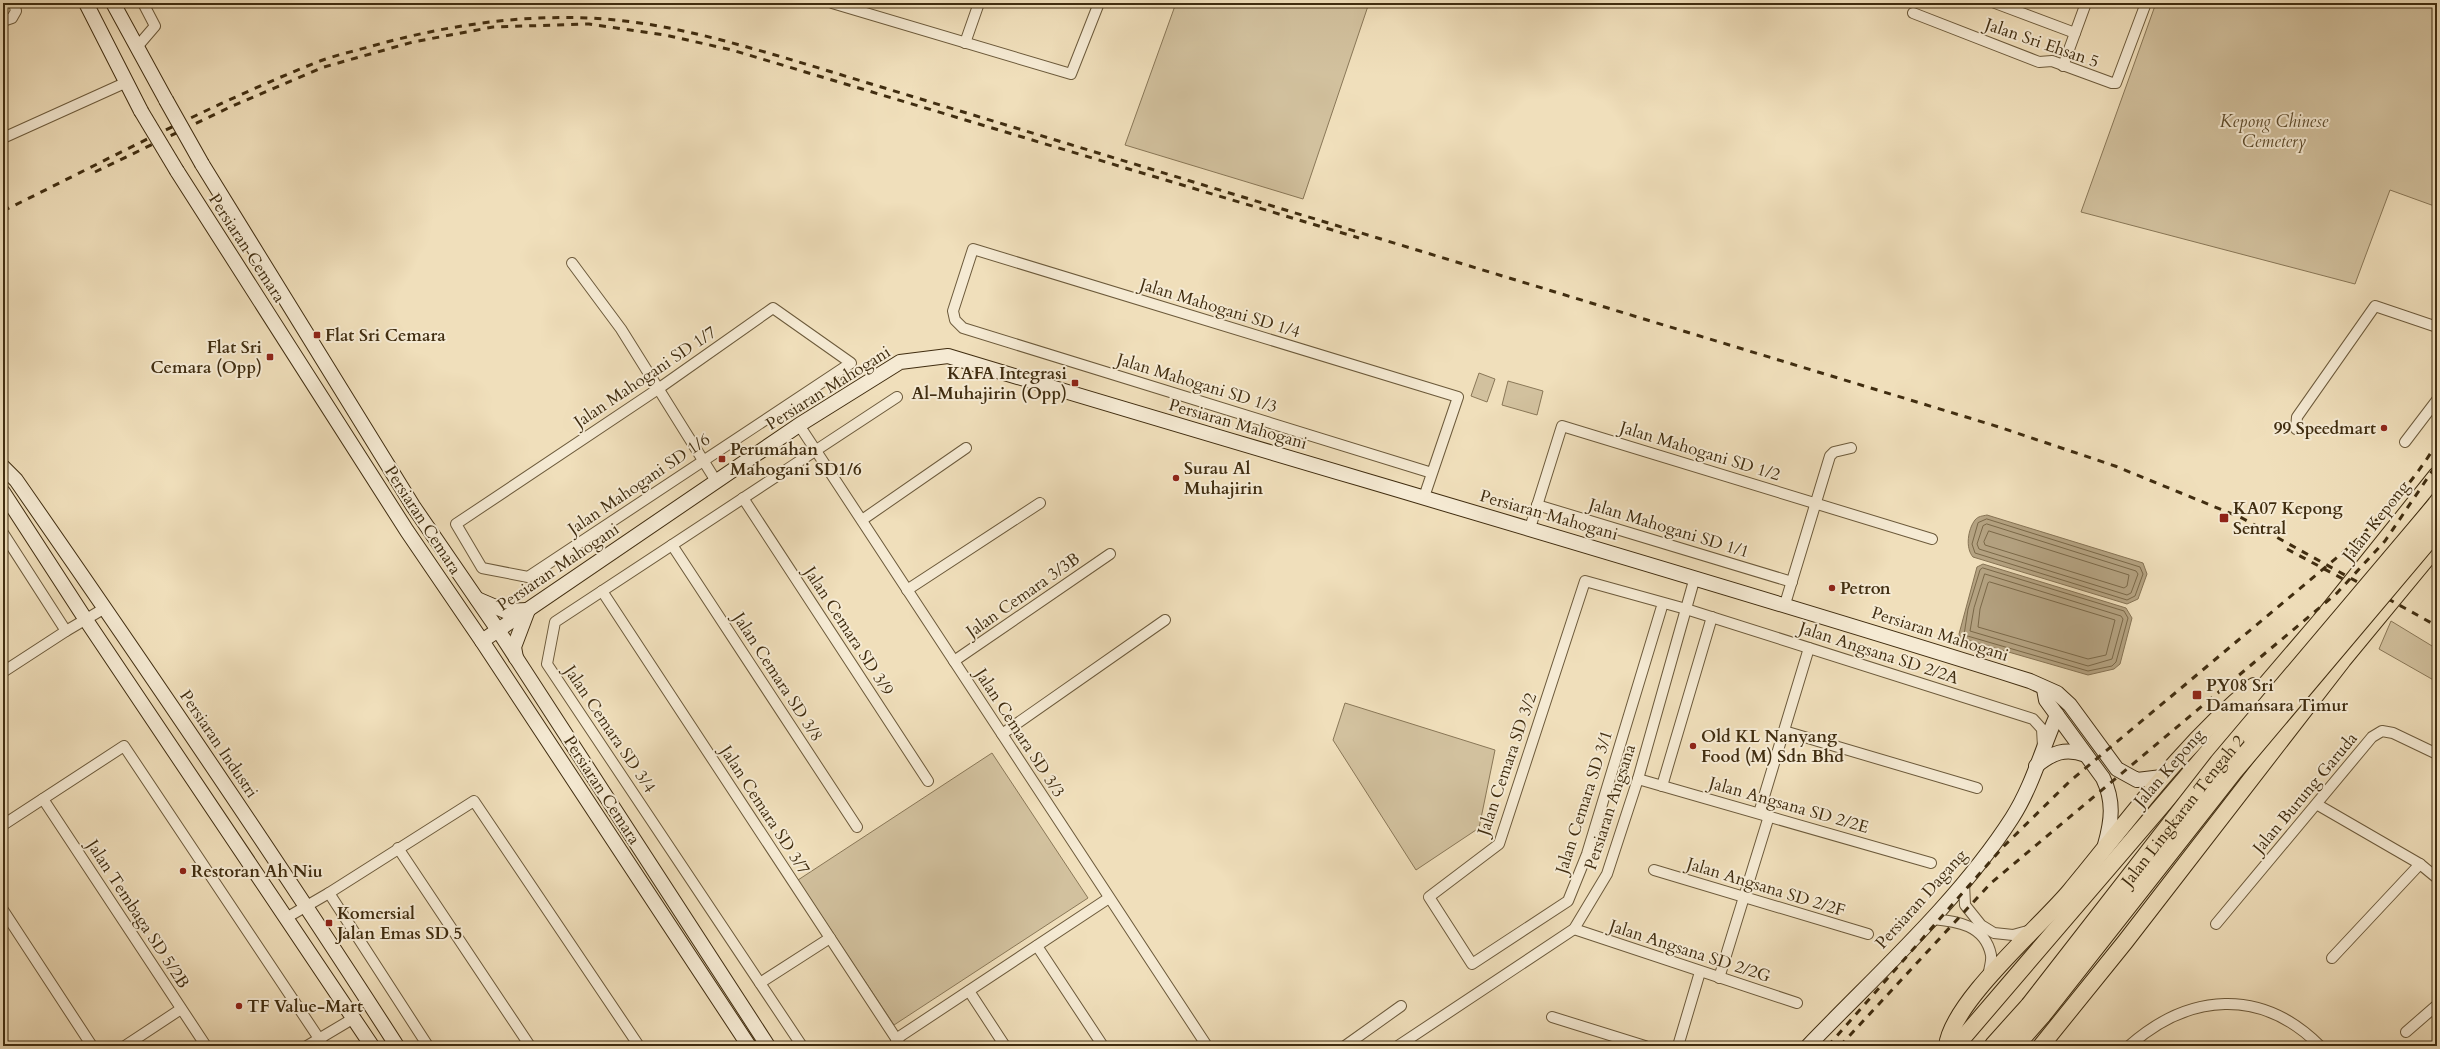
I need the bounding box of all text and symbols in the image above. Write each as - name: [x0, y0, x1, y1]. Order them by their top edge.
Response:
- street label: Jalan Sri Ehsan 5: [1979, 12, 2102, 73]
- park label: Kepong Chinese Cemetery: [2220, 110, 2329, 153]
- street label: Persiaran Cemara: [203, 189, 291, 307]
- street label: Jalan Mahogani SD 1/4: [1134, 272, 1303, 343]
- street label: Jalan Mahogani SD 1/7: [567, 321, 721, 435]
- place label: Flat Sri Cemara: [325, 324, 446, 347]
- marker: Flat Sri Cemara: [312, 330, 322, 340]
- place label: Flat Sri Cemara (Opp): [150, 336, 262, 379]
- street label: Persiaran Mahogani: [761, 340, 895, 436]
- street label: Jalan Mahogani SD 1/3: [1111, 347, 1280, 418]
- marker: Flat Sri Cemara (Opp): [265, 352, 275, 362]
- place label: KAFA Integrasi Al-Muhajirin (Opp): [911, 362, 1067, 405]
- marker: KAFA Integrasi Al-Muhajirin (Opp): [1070, 378, 1080, 388]
- street label: Persiaran Mahogani: [1166, 393, 1310, 455]
- street label: Jalan Mahogani SD 1/2: [1614, 415, 1783, 486]
- place label: 99 Speedmart: [2274, 417, 2376, 440]
- marker: 99 Speedmart: [2379, 423, 2389, 433]
- street label: Jalan Mahogani SD 1/6: [561, 428, 715, 542]
- place label: Perumahan Mahogani SD1/6: [730, 438, 862, 481]
- marker: Perumahan Mahogani SD1/6: [717, 454, 727, 464]
- place label: Surau Al Muhajirin: [1184, 457, 1263, 500]
- street label: Persiaran Cemara: [379, 461, 467, 579]
- marker: Surau Al Muhajirin: [1171, 473, 1181, 483]
- street label: Jalan Kepong: [2335, 475, 2415, 569]
- street label: Persiaran Mahogani: [1477, 484, 1621, 546]
- street label: Jalan Mahogani SD 1/1: [1583, 492, 1752, 563]
- place label: KA07 Kepong Sentral: [2233, 497, 2344, 540]
- marker: KA07 Kepong Sentral: [2218, 512, 2230, 524]
- street label: Persiaran Mahogani: [492, 517, 624, 616]
- street label: Jalan Cemara 3/3B: [959, 547, 1084, 645]
- street label: Jalan Cemara SD 3/9: [797, 560, 899, 700]
- place label: Petron: [1840, 577, 1891, 600]
- marker: Petron: [1827, 583, 1837, 593]
- street label: Persiaran Mahogani: [1869, 601, 2012, 667]
- street label: Jalan Cemara SD 3/8: [726, 606, 828, 746]
- street label: Jalan Angsana SD 2/2A: [1793, 615, 1963, 690]
- street label: Jalan Cemara SD 3/4: [557, 658, 661, 798]
- street label: Jalan Cemara SD 3/3: [968, 662, 1070, 802]
- place label: PY08 Sri Damansara Timur: [2206, 674, 2348, 717]
- street label: Persiaran Industri: [174, 686, 264, 803]
- street label: Jalan Cemara SD 3/2: [1471, 689, 1542, 841]
- marker: PY08 Sri Damansara Timur: [2191, 689, 2203, 701]
- street label: Jalan Kepong: [2127, 724, 2210, 814]
- place label: Old KL Nanyang Food (M) Sdn Bhd: [1701, 725, 1844, 768]
- street label: Jalan Cemara SD 3/1: [1549, 727, 1618, 879]
- street label: Jalan Burung Garuda: [2245, 727, 2363, 861]
- street label: Jalan Lingkaran Tengah 2: [2114, 730, 2250, 893]
- street label: Persiaran Cemara: [558, 731, 646, 849]
- street label: Jalan Cemara SD 3/7: [713, 739, 815, 879]
- street label: Persiaran Angsana: [1579, 741, 1641, 873]
- marker: Old KL Nanyang Food (M) Sdn Bhd: [1688, 741, 1698, 751]
- street label: Jalan Angsana SD 2/2E: [1704, 770, 1872, 839]
- street label: Jalan Tembaga SD 5/2B: [80, 833, 195, 993]
- street label: Persiaran Dagang: [1870, 844, 1972, 954]
- street label: Jalan Angsana SD 2/2F: [1681, 851, 1848, 922]
- place label: Restoran Ah Niu: [191, 860, 323, 883]
- marker: Restoran Ah Niu: [178, 866, 188, 876]
- place label: Komersial Jalan Emas SD 5: [334, 902, 462, 945]
- street label: Jalan Angsana SD 2/2G: [1604, 913, 1774, 988]
- marker: Komersial Jalan Emas SD 5: [324, 918, 334, 928]
- place label: TF Value-Mart: [247, 995, 363, 1018]
- marker: TF Value-Mart: [234, 1001, 244, 1011]

